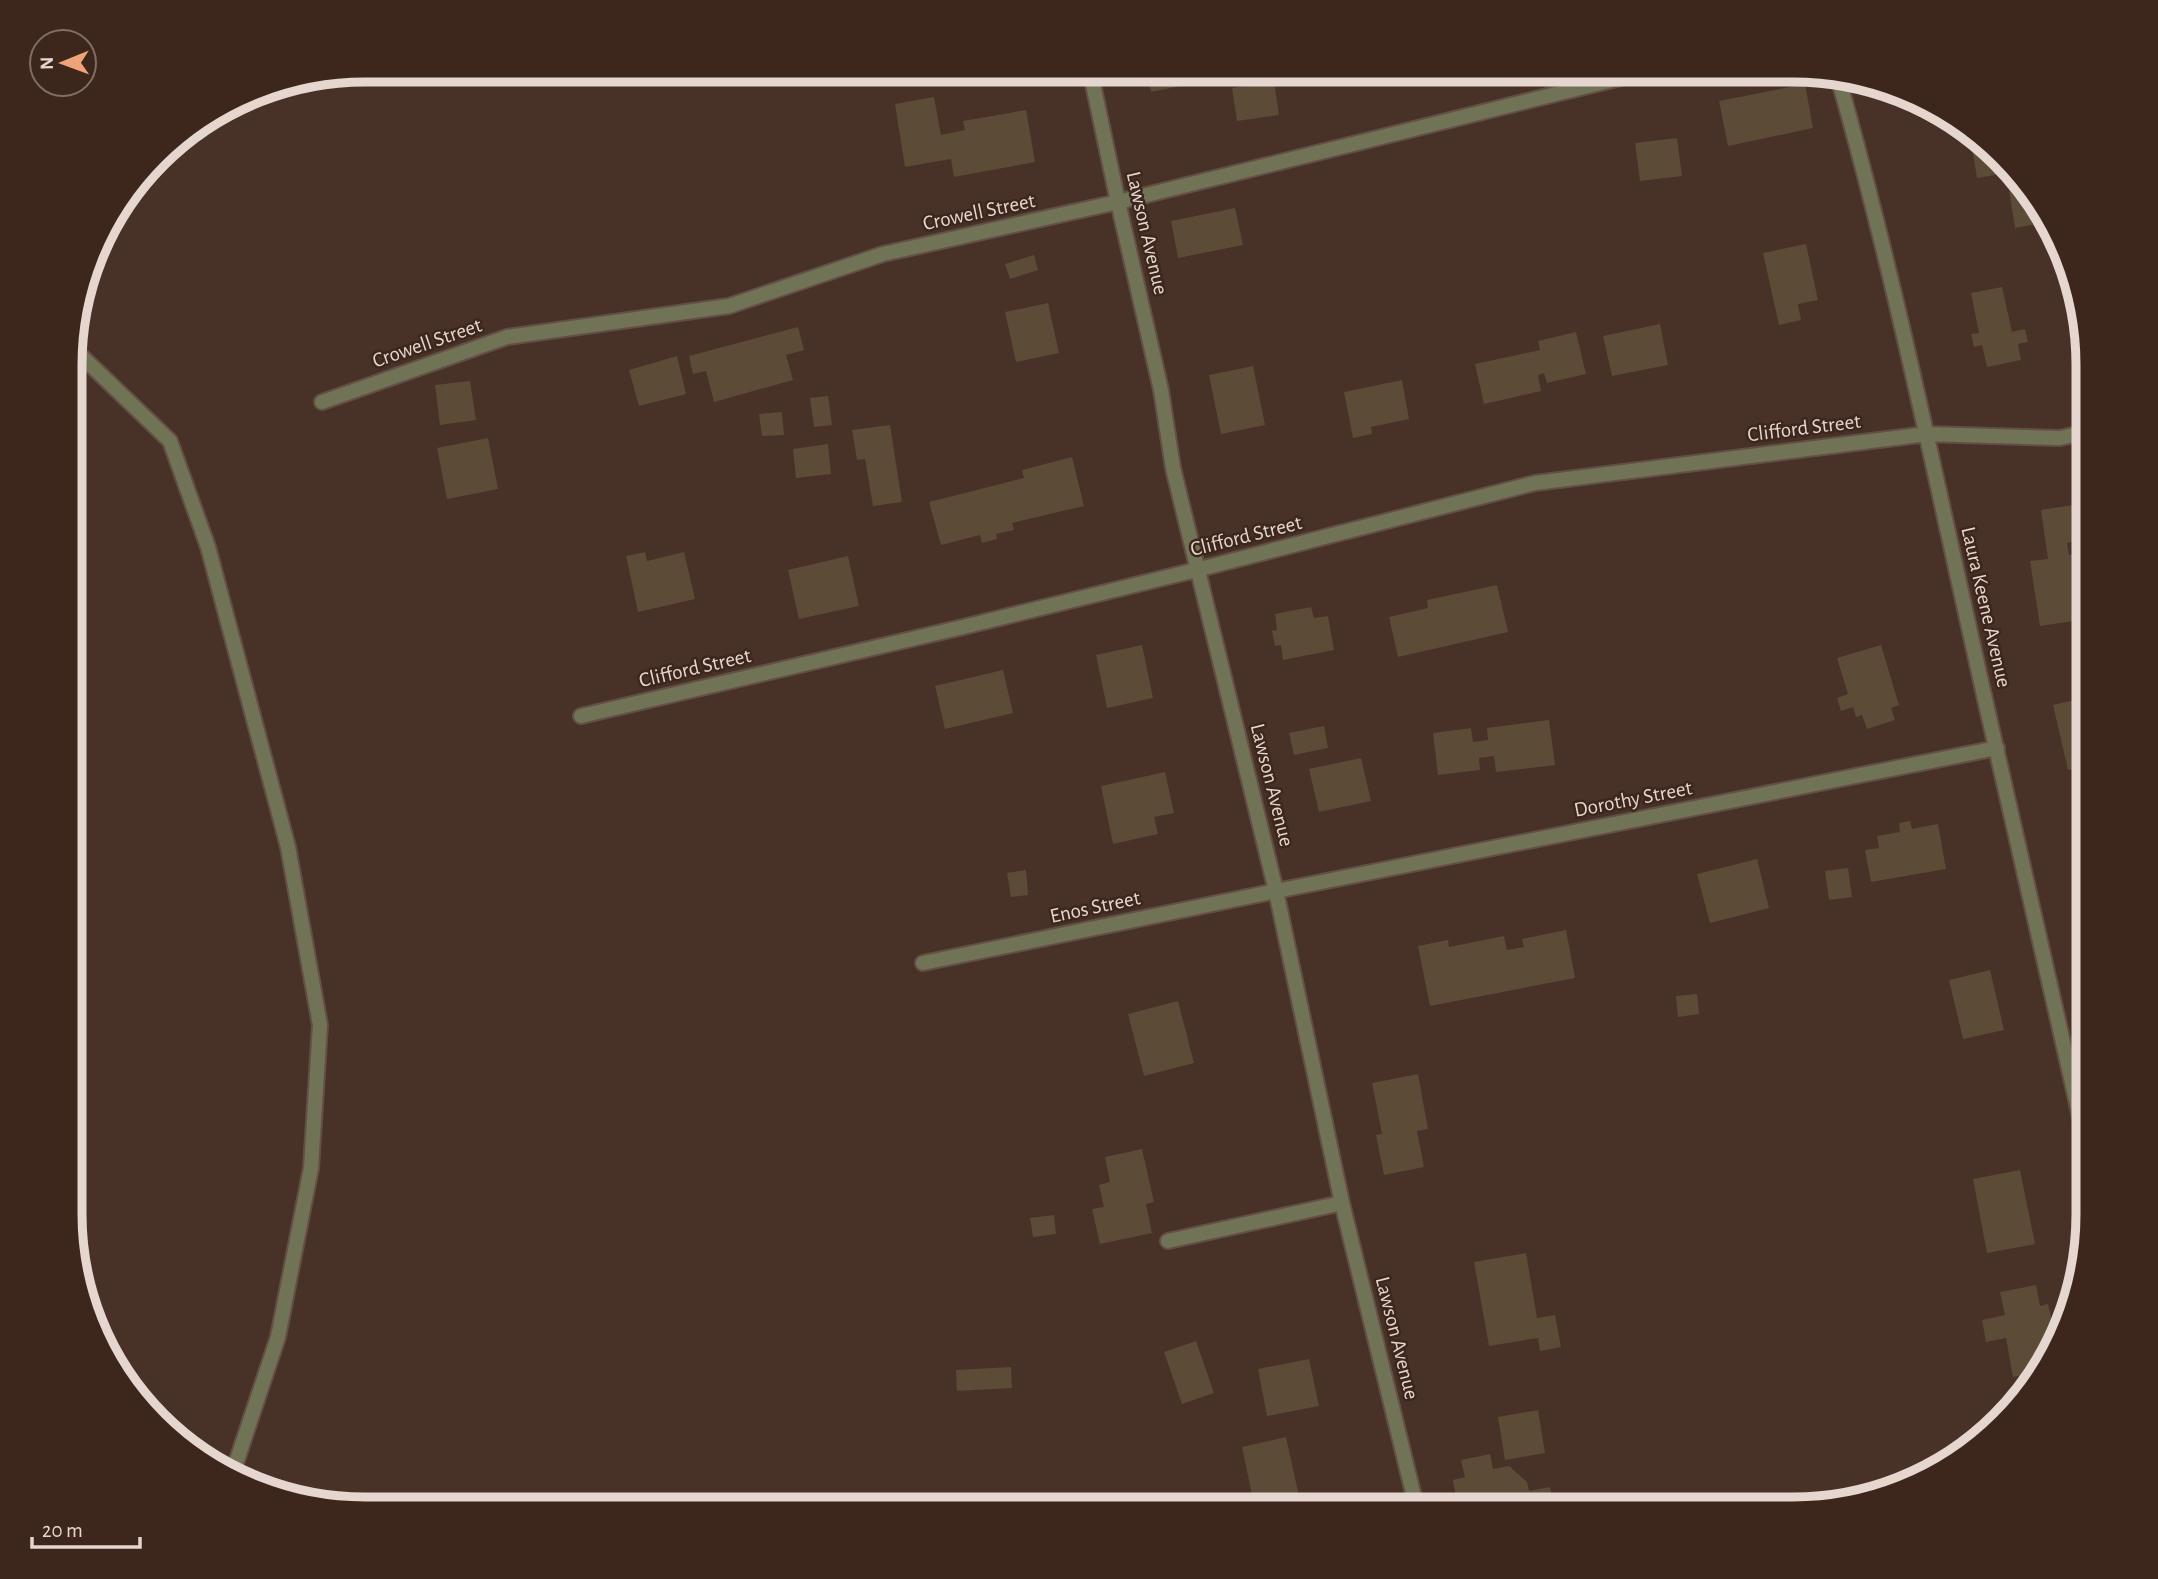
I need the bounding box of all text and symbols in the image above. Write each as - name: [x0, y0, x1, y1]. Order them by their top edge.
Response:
- north arrow: [28, 28, 98, 98]
- text: N: [38, 56, 57, 70]
- street label: Lawson Avenue: [1123, 169, 1171, 297]
- street label: Crowell Street: [921, 190, 1037, 234]
- street label: Crowell Street: [370, 314, 485, 372]
- street label: Clifford Street: [1746, 411, 1862, 445]
- street label: Clifford Street: [1188, 512, 1304, 560]
- street label: Laura Keene Avenue: [1957, 525, 2015, 689]
- street label: Clifford Street: [637, 645, 753, 691]
- street label: Lawson Avenue: [1247, 721, 1297, 849]
- street label: Dorothy Street: [1572, 777, 1694, 821]
- street label: Enos Street: [1048, 887, 1142, 927]
- street label: Lawson Avenue: [1372, 1274, 1422, 1402]
- scale bar: [32, 1506, 140, 1550]
- text: 20 m: [42, 1520, 83, 1541]

